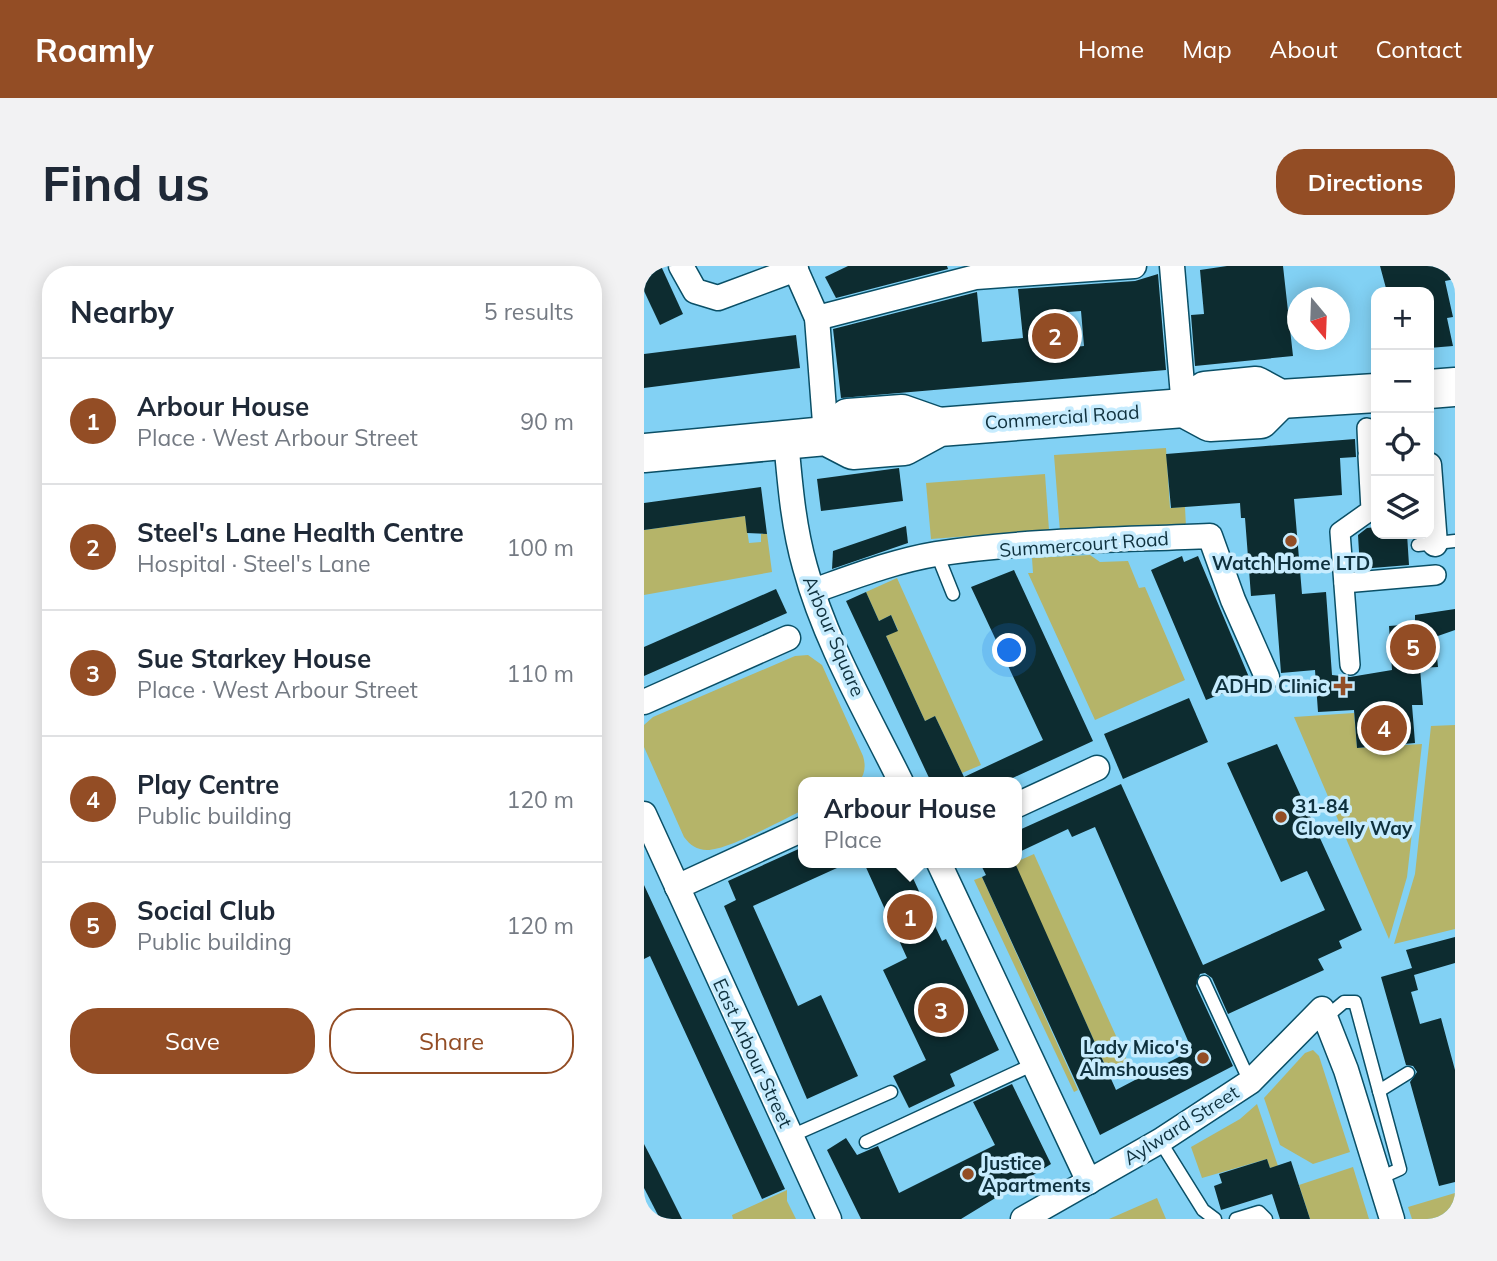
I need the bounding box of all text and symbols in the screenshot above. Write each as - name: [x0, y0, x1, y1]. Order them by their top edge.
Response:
- text: Roamly: [35, 29, 154, 70]
- text: Home: [1078, 34, 1144, 64]
- text: Map: [1182, 34, 1232, 64]
- text: About: [1270, 34, 1338, 64]
- text: Contact: [1376, 34, 1462, 64]
- button: Directions: [1276, 149, 1455, 215]
- text: Find us: [42, 152, 210, 213]
- north arrow: [1287, 287, 1350, 350]
- map controls: [1371, 287, 1434, 539]
- button: +: [1371, 287, 1434, 350]
- text: Nearby: [70, 293, 174, 331]
- text: 5 results: [484, 297, 574, 326]
- pin: 2: [1032, 310, 1078, 362]
- button: −: [1371, 350, 1434, 413]
- text: Arbour House: [137, 390, 309, 423]
- street label: Commercial Road: [984, 400, 1140, 434]
- text: 1: [86, 407, 100, 436]
- text: 90 m: [520, 407, 574, 436]
- button: locate: [1371, 413, 1434, 476]
- text: Place · West Arbour Street: [137, 423, 418, 452]
- button: layers: [1371, 476, 1434, 539]
- text: Steel's Lane Health Centre: [137, 516, 464, 549]
- street label: Summercourt Road: [998, 526, 1170, 562]
- text: 2: [86, 533, 100, 562]
- text: 100 m: [506, 533, 574, 562]
- marker: Watch Home LTD: [1283, 533, 1299, 549]
- text: Hospital · Steel's Lane: [137, 549, 371, 578]
- place label: Watch Home LTD: [1212, 551, 1370, 575]
- street label: Arbour Square: [798, 572, 870, 700]
- pin: 5: [1390, 621, 1436, 673]
- your location: [992, 633, 1026, 667]
- text: Sue Starkey House: [137, 642, 371, 675]
- text: 3: [86, 659, 100, 688]
- text: 110 m: [506, 659, 574, 688]
- place label: ADHD Clinic: [1215, 674, 1327, 698]
- text: Place · West Arbour Street: [137, 675, 418, 704]
- marker: ADHD Clinic: [1333, 676, 1353, 696]
- pin: 4: [1361, 702, 1407, 754]
- text: Play Centre: [137, 768, 279, 801]
- popup: [798, 777, 1022, 868]
- text: 4: [86, 785, 100, 814]
- text: 120 m: [506, 785, 574, 814]
- text: Arbour House: [824, 792, 996, 825]
- place label: 31-84 Clovelly Way: [1295, 794, 1413, 840]
- text: Public building: [137, 801, 292, 830]
- marker: 31-84 Clovelly Way: [1273, 809, 1289, 825]
- text: Place: [824, 825, 882, 854]
- pin: 1: [887, 891, 933, 943]
- text: Social Club: [137, 894, 275, 927]
- text: 5: [86, 911, 100, 940]
- text: 120 m: [506, 911, 574, 940]
- text: Public building: [137, 927, 292, 956]
- street label: East Arbour Street: [708, 975, 798, 1132]
- pin: 3: [918, 984, 964, 1036]
- button: Save: [70, 1008, 315, 1074]
- button: Share: [329, 1008, 574, 1074]
- place label: Lady Mico's Almshouses: [1080, 1035, 1189, 1081]
- marker: Lady Mico's Almshouses: [1195, 1050, 1211, 1066]
- street label: Aylward Street: [1119, 1080, 1243, 1170]
- place label: Justice Apartments: [982, 1151, 1091, 1197]
- marker: Justice Apartments: [960, 1166, 976, 1182]

